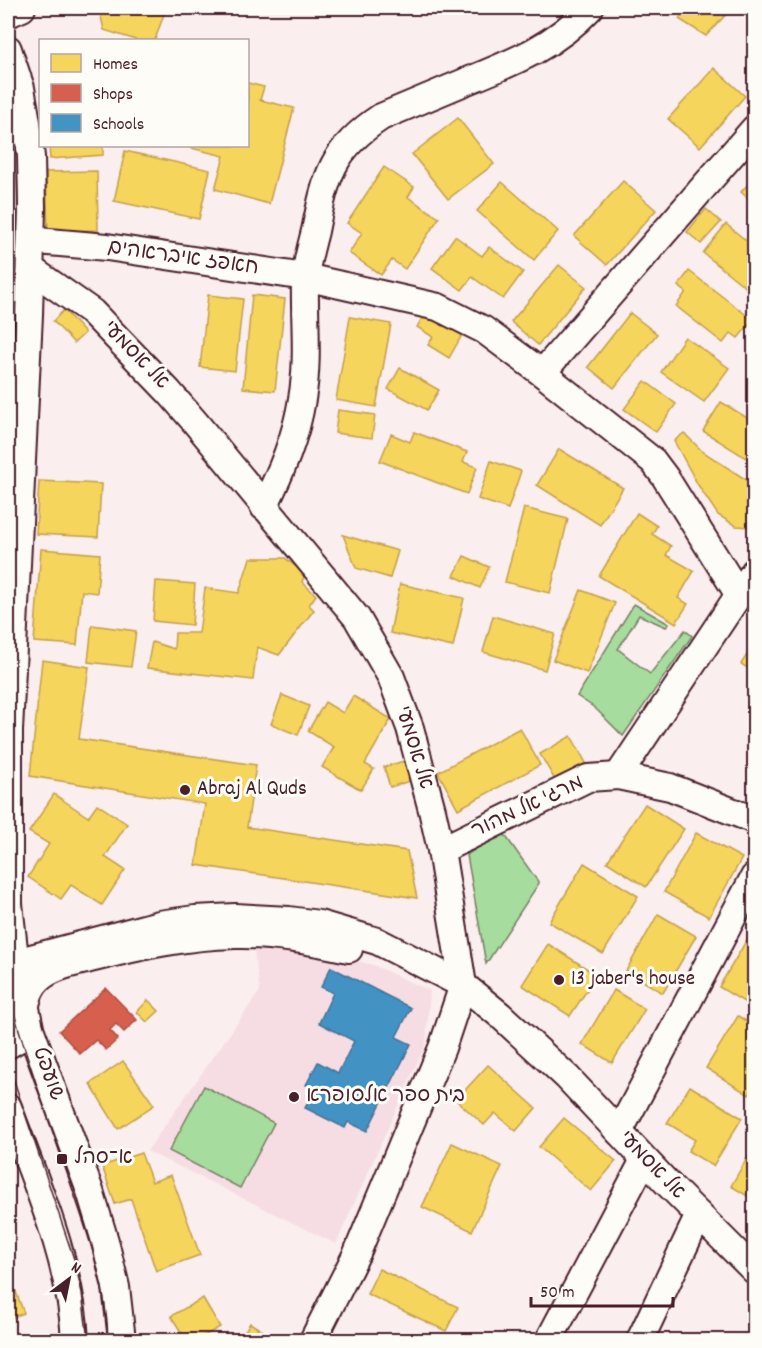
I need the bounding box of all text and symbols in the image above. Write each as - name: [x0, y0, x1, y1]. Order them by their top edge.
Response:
- legend: [39, 39, 249, 147]
- text: Homes: [93, 53, 138, 78]
- text: Shops: [93, 83, 133, 108]
- text: Schools: [93, 113, 144, 138]
- street label: חאפז איבראהים: [106, 234, 260, 284]
- street label: אל אסמעי: [95, 315, 175, 397]
- street label: אל אסמעי: [386, 703, 440, 793]
- street label: מרג' אל מהור: [467, 769, 589, 847]
- place label: Abraj Al Quds: [197, 775, 307, 805]
- marker: Abraj Al Quds: [178, 783, 192, 797]
- place label: 13 jaber's house: [571, 965, 695, 995]
- marker: 13 jaber's house: [552, 973, 566, 987]
- street label: שועפט: [23, 1043, 71, 1105]
- place label: בית ספר אלסופרא: [306, 1082, 465, 1112]
- marker: בית ספר אלסופרא: [287, 1090, 301, 1104]
- street label: אל אסמעי: [611, 1125, 691, 1207]
- place label: א־סהל: [74, 1144, 133, 1174]
- marker: א־סהל: [55, 1152, 69, 1166]
- north arrow: [39, 1249, 99, 1309]
- text: N: [66, 1257, 85, 1280]
- scale bar: [531, 1270, 674, 1308]
- text: 50 m: [540, 1281, 575, 1306]

